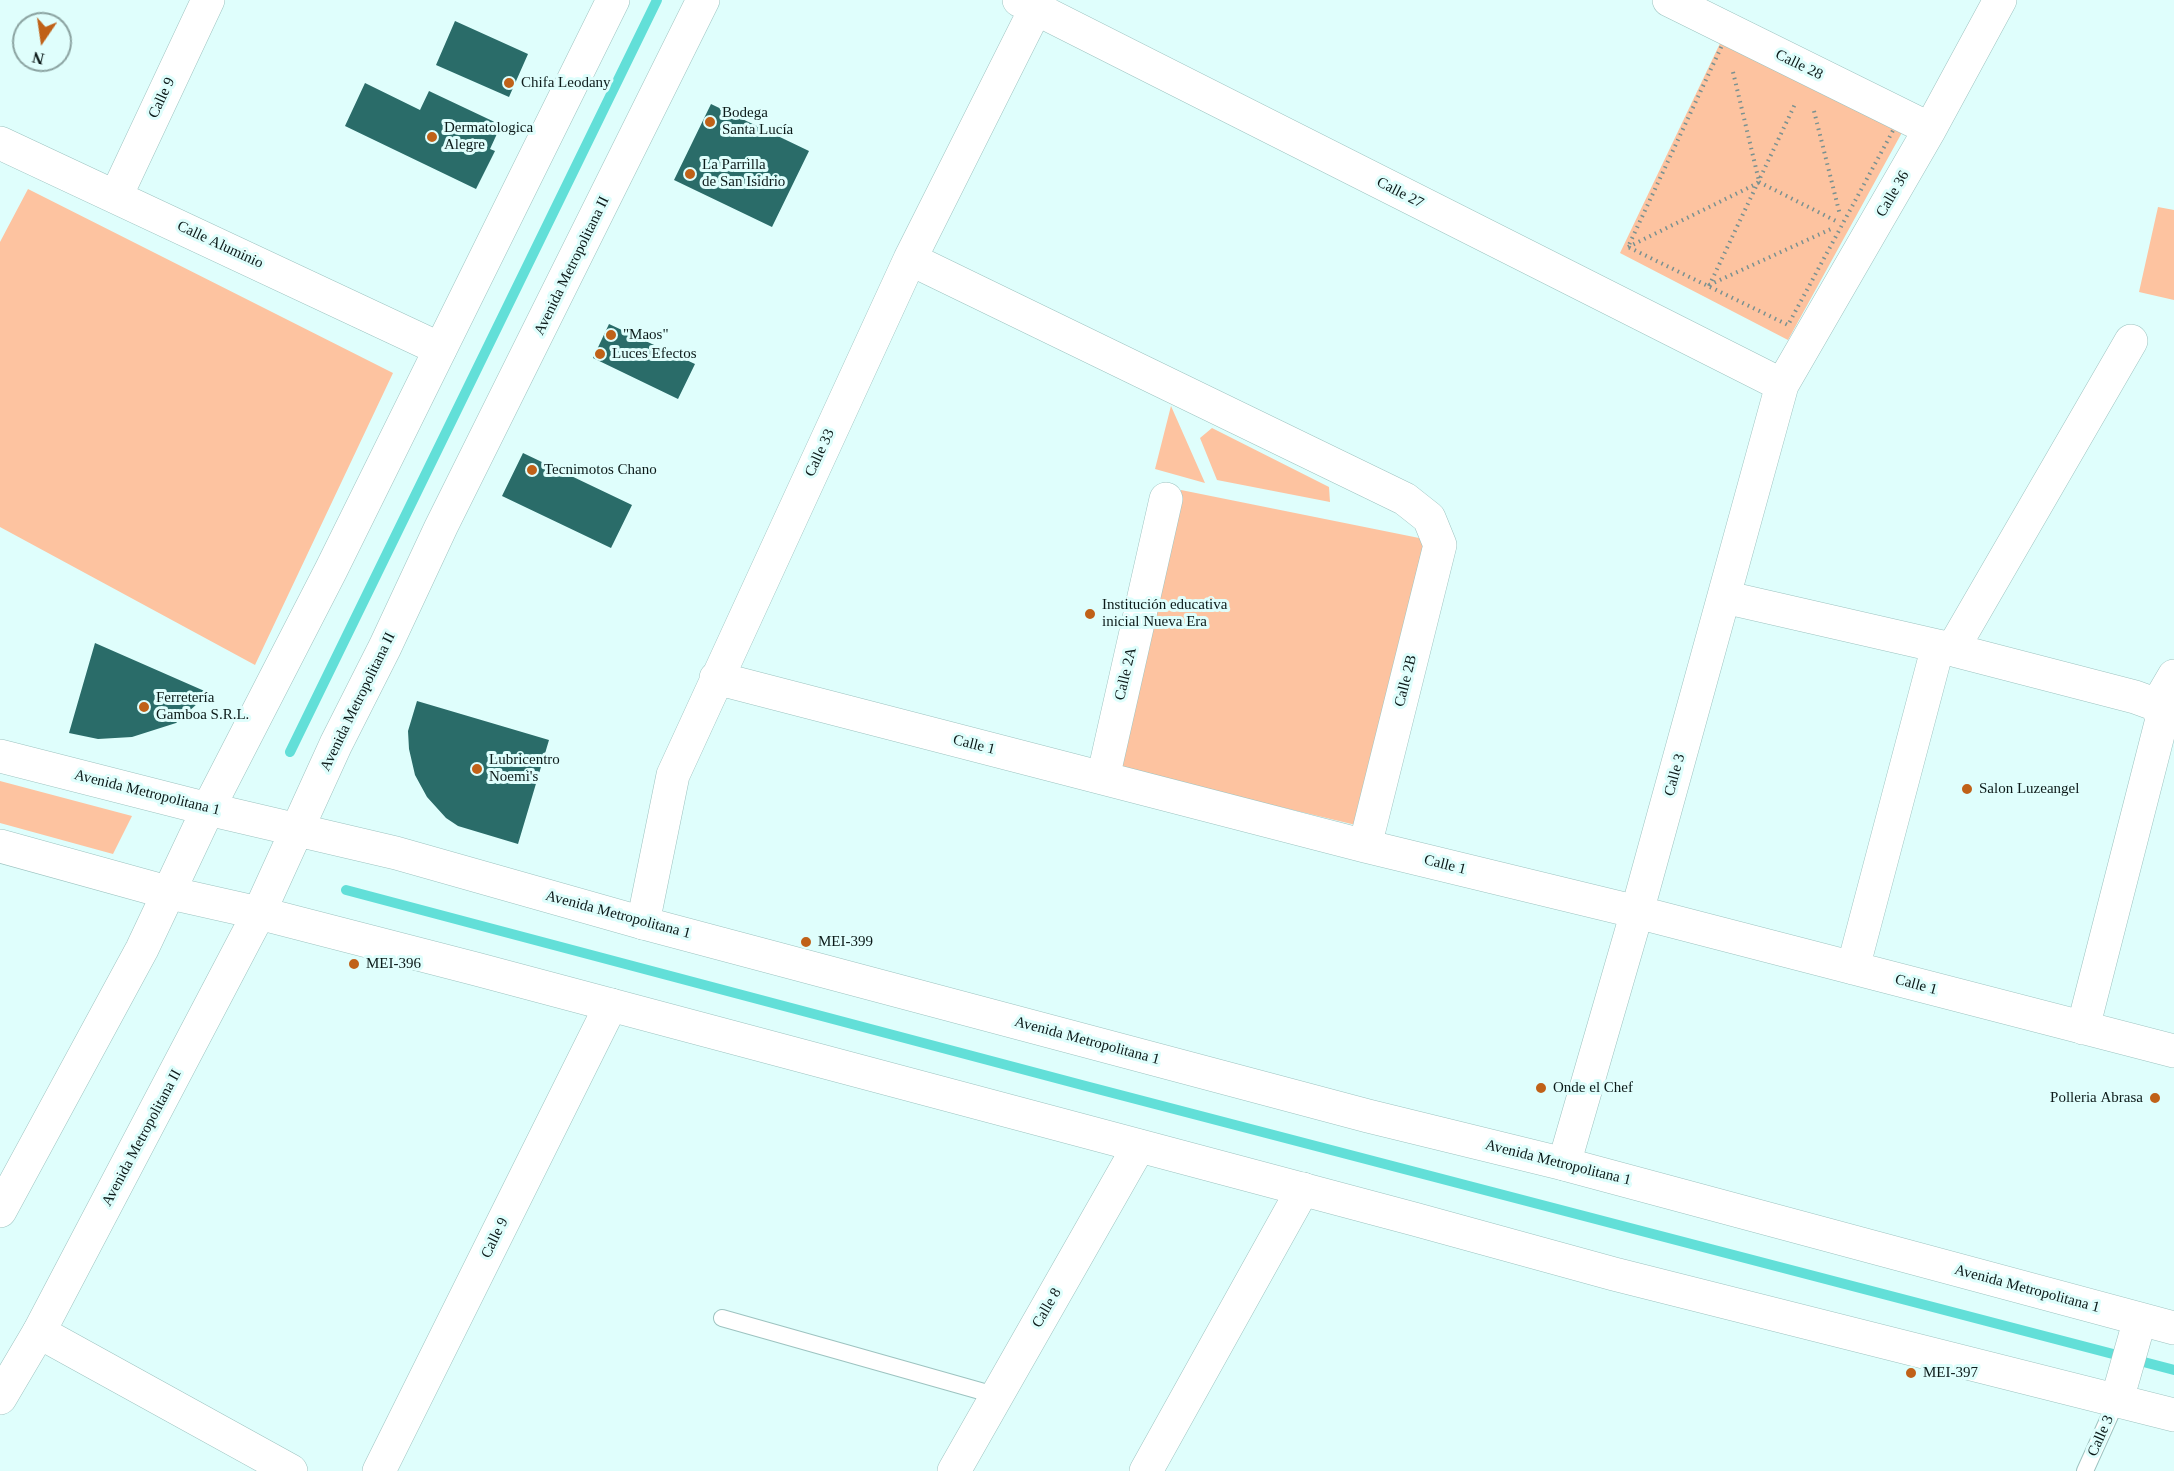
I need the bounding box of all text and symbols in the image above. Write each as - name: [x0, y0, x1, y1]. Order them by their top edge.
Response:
- north arrow: [12, 12, 72, 72]
- street label: Calle 28: [1772, 46, 1826, 84]
- text: N: [31, 48, 46, 68]
- place label: Chifa Leodany: [521, 74, 611, 92]
- street label: Calle 9: [145, 75, 179, 121]
- marker: Chifa Leodany: [502, 76, 516, 90]
- place label: Bodega Santa Lucía: [722, 104, 793, 139]
- marker: Bodega Santa Lucía: [703, 115, 717, 129]
- place label: Dermatologica Alegre: [444, 119, 533, 154]
- marker: Dermatologica Alegre: [425, 130, 439, 144]
- place label: La Parrilla de San Isidrio: [702, 156, 785, 191]
- marker: La Parrilla de San Isidrio: [683, 167, 697, 181]
- street label: Calle 36: [1873, 168, 1913, 220]
- street label: Calle 27: [1373, 174, 1427, 212]
- street label: Avenida Metropolitana II: [531, 194, 613, 338]
- street label: Calle Aluminio: [174, 217, 266, 273]
- place label: "Maos": [623, 326, 669, 344]
- marker: "Maos": [604, 328, 618, 342]
- place label: Luces Efectos: [612, 345, 697, 363]
- marker: Luces Efectos: [593, 347, 607, 361]
- street label: Calle 33: [801, 426, 839, 480]
- place label: Tecnimotos Chano: [544, 461, 657, 479]
- marker: Tecnimotos Chano: [525, 463, 539, 477]
- place label: Institución educativa inicial Nueva Era: [1102, 596, 1227, 631]
- marker: Institución educativa inicial Nueva Era: [1083, 607, 1097, 621]
- street label: Avenida Metropolitana II: [317, 630, 399, 774]
- street label: Calle 2A: [1111, 646, 1141, 702]
- street label: Calle 2B: [1391, 653, 1421, 709]
- place label: Ferretería Gamboa S.R.L.: [156, 689, 249, 724]
- marker: Ferretería Gamboa S.R.L.: [137, 700, 151, 714]
- street label: Calle 1: [951, 731, 997, 759]
- place label: Lubricentro Noemi's: [489, 751, 560, 786]
- street label: Calle 3: [1661, 752, 1689, 798]
- marker: Lubricentro Noemi's: [470, 762, 484, 776]
- street label: Avenida Metropolitana 1: [72, 766, 222, 820]
- place label: Salon Luzeangel: [1979, 780, 2079, 798]
- marker: Salon Luzeangel: [1960, 782, 1974, 796]
- street label: Calle 1: [1422, 851, 1468, 879]
- street label: Avenida Metropolitana 1: [543, 887, 693, 943]
- place label: MEI-399: [818, 933, 873, 951]
- marker: MEI-399: [799, 935, 813, 949]
- place label: MEI-396: [366, 955, 421, 973]
- marker: MEI-396: [347, 957, 361, 971]
- street label: Calle 1: [1893, 971, 1939, 999]
- street label: Avenida Metropolitana 1: [1012, 1013, 1162, 1069]
- street label: Avenida Metropolitana II: [98, 1067, 186, 1209]
- place label: Onde el Chef: [1553, 1079, 1633, 1097]
- marker: Onde el Chef: [1534, 1081, 1548, 1095]
- place label: Polleria Abrasa: [2050, 1089, 2143, 1107]
- marker: Polleria Abrasa: [2148, 1091, 2162, 1105]
- street label: Avenida Metropolitana 1: [1483, 1136, 1633, 1190]
- street label: Calle 9: [478, 1215, 512, 1261]
- street label: Avenida Metropolitana 1: [1952, 1261, 2102, 1317]
- street label: Calle 8: [1028, 1285, 1066, 1331]
- place label: MEI-397: [1923, 1364, 1978, 1382]
- marker: MEI-397: [1904, 1366, 1918, 1380]
- street label: Calle 3: [2084, 1413, 2118, 1459]

